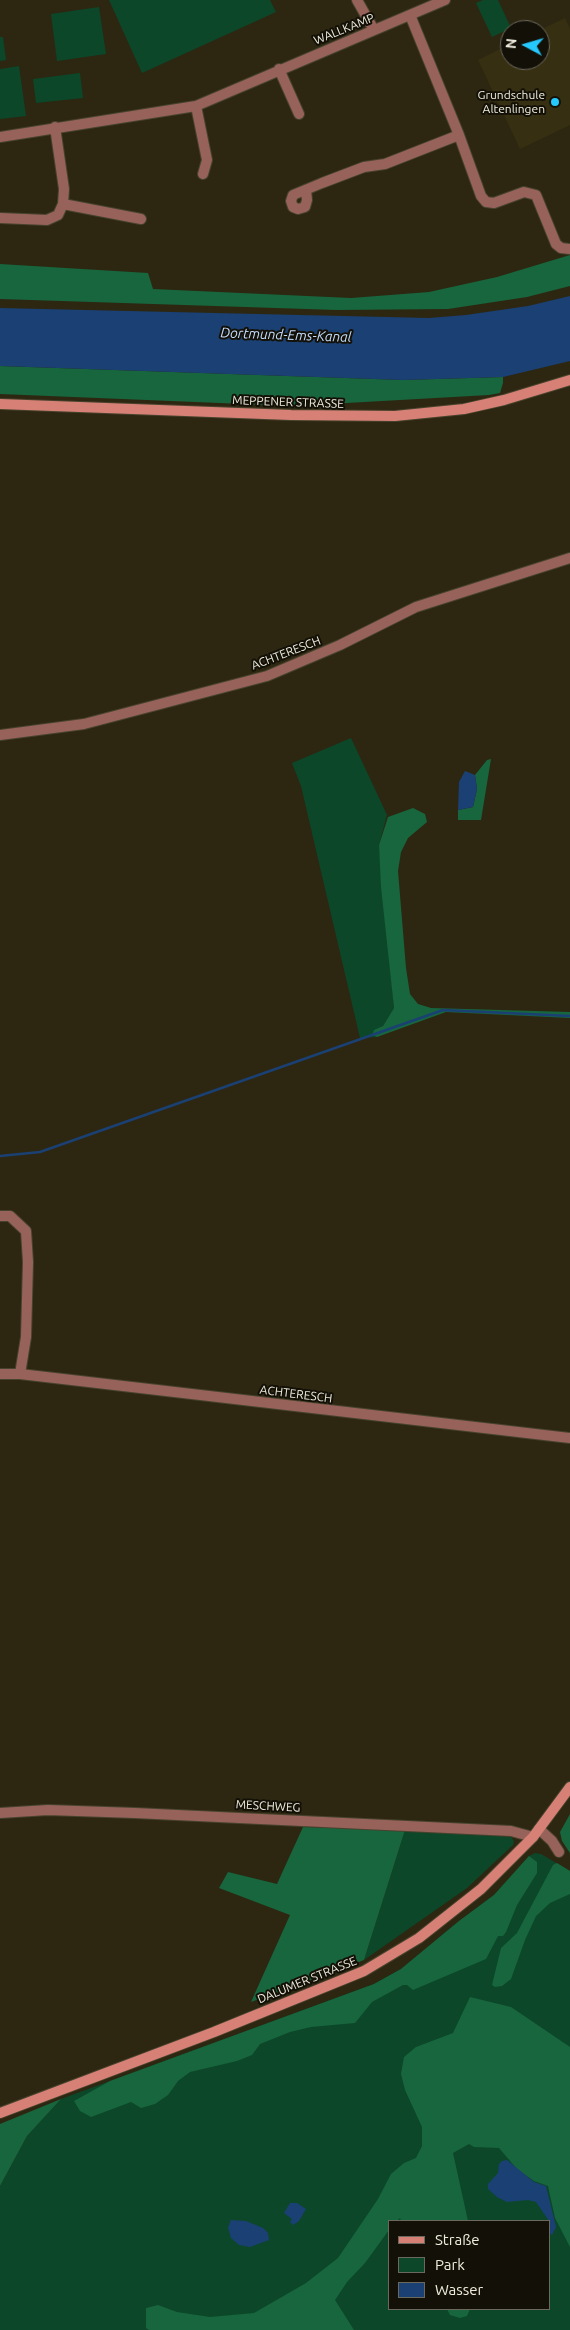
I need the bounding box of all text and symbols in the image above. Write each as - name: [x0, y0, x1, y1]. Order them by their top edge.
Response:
- street label: WALLKAMP: [312, 10, 376, 48]
- north arrow: [500, 20, 550, 70]
- text: N: [503, 38, 520, 50]
- place label: Grundschule Altenlingen: [478, 88, 545, 116]
- marker: Grundschule Altenlingen: [549, 96, 561, 108]
- water label: Dortmund-Ems-Kanal: [220, 324, 352, 346]
- street label: MEPPENER STRASSE: [232, 393, 344, 411]
- street label: ACHTERESCH: [249, 633, 323, 673]
- street label: ACHTERESCH: [259, 1382, 333, 1406]
- street label: MESCHWEG: [235, 1797, 301, 1815]
- street label: DALUMER STRASSE: [255, 1954, 359, 2006]
- legend: [388, 2220, 550, 2310]
- text: Straße: [435, 2231, 479, 2248]
- text: Park: [435, 2256, 465, 2273]
- text: Wasser: [435, 2281, 483, 2298]

